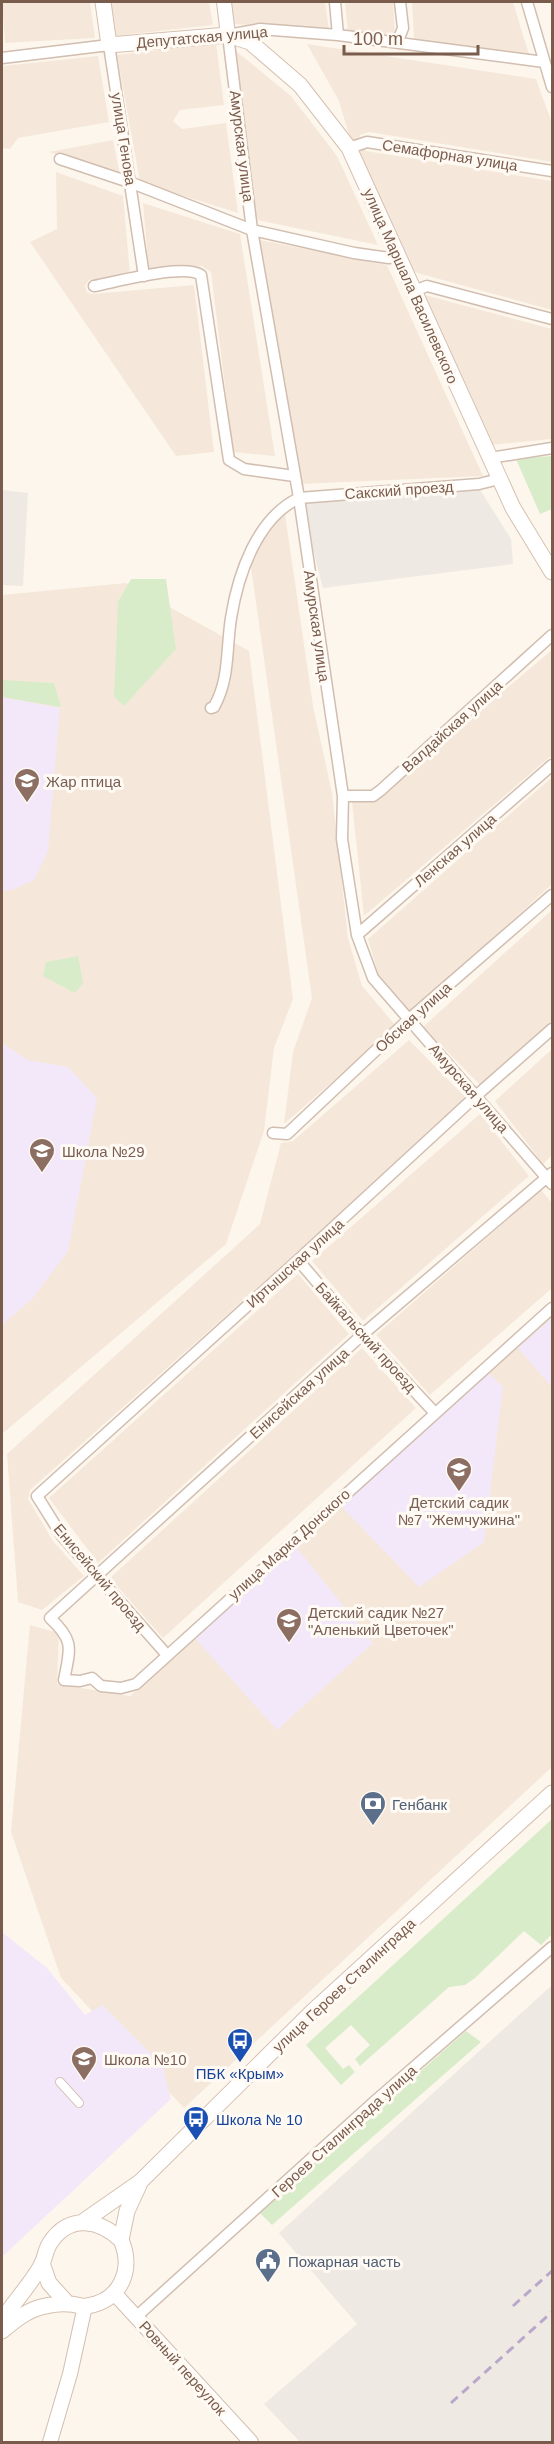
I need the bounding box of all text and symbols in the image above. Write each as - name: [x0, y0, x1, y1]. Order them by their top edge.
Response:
- scale bar: [344, 18, 478, 56]
- street label: Депутатская улица: [136, 23, 269, 51]
- text: 100 m: [353, 29, 403, 49]
- street label: Амурская улица: [227, 89, 257, 203]
- street label: улица Генова: [108, 91, 140, 187]
- street label: Семафорная улица: [381, 136, 520, 174]
- street label: улица Маршала Василевского: [360, 186, 462, 386]
- street label: Сакский проезд: [344, 478, 454, 502]
- street label: Амурская улица: [301, 569, 333, 683]
- street label: Валдайская улица: [398, 676, 506, 775]
- school or university icon: Жар птица: [12, 766, 42, 804]
- place label: Жар птица: [46, 773, 122, 790]
- street label: Ленская улица: [411, 809, 500, 890]
- street label: Обская улица: [372, 978, 455, 1056]
- street label: Амурская улица: [426, 1040, 513, 1136]
- school or university icon: Школа №29: [27, 1136, 57, 1174]
- place label: Школа №29: [62, 1143, 145, 1160]
- street label: Иртышская улица: [243, 1215, 348, 1311]
- street label: Байкальский проезд: [312, 1279, 420, 1395]
- street label: Енисейская улица: [246, 1344, 352, 1442]
- school or university icon: Детский садик №7 "Жемчужина": [444, 1455, 474, 1493]
- street label: улица Марка Донского: [225, 1485, 353, 1603]
- place label: Детский садик №7 "Жемчужина": [398, 1494, 520, 1528]
- street label: Енисейский проезд: [50, 1520, 150, 1634]
- place label: Детский садик №27 "Аленький Цветочек": [308, 1604, 454, 1638]
- school or university icon: Детский садик №27 "Аленький Цветочек": [274, 1606, 304, 1644]
- bank icon: Генбанк: [358, 1789, 388, 1827]
- place label: Генбанк: [392, 1796, 448, 1813]
- street label: улица Героев Сталинграда: [269, 1914, 419, 2056]
- bus stop icon: ПБК «Крым»: [225, 2026, 255, 2064]
- school or university icon: Школа №10: [69, 2044, 99, 2082]
- place label: Школа №10: [104, 2051, 187, 2068]
- street label: Героев Сталинграда улица: [268, 2061, 420, 2200]
- place label: ПБК «Крым»: [196, 2065, 284, 2082]
- bus stop icon: Школа № 10: [181, 2104, 211, 2142]
- place label: Школа № 10: [216, 2111, 303, 2128]
- public building icon: Пожарная часть: [253, 2246, 283, 2284]
- place label: Пожарная часть: [288, 2253, 401, 2270]
- street label: Ровный переулок: [136, 2317, 230, 2419]

